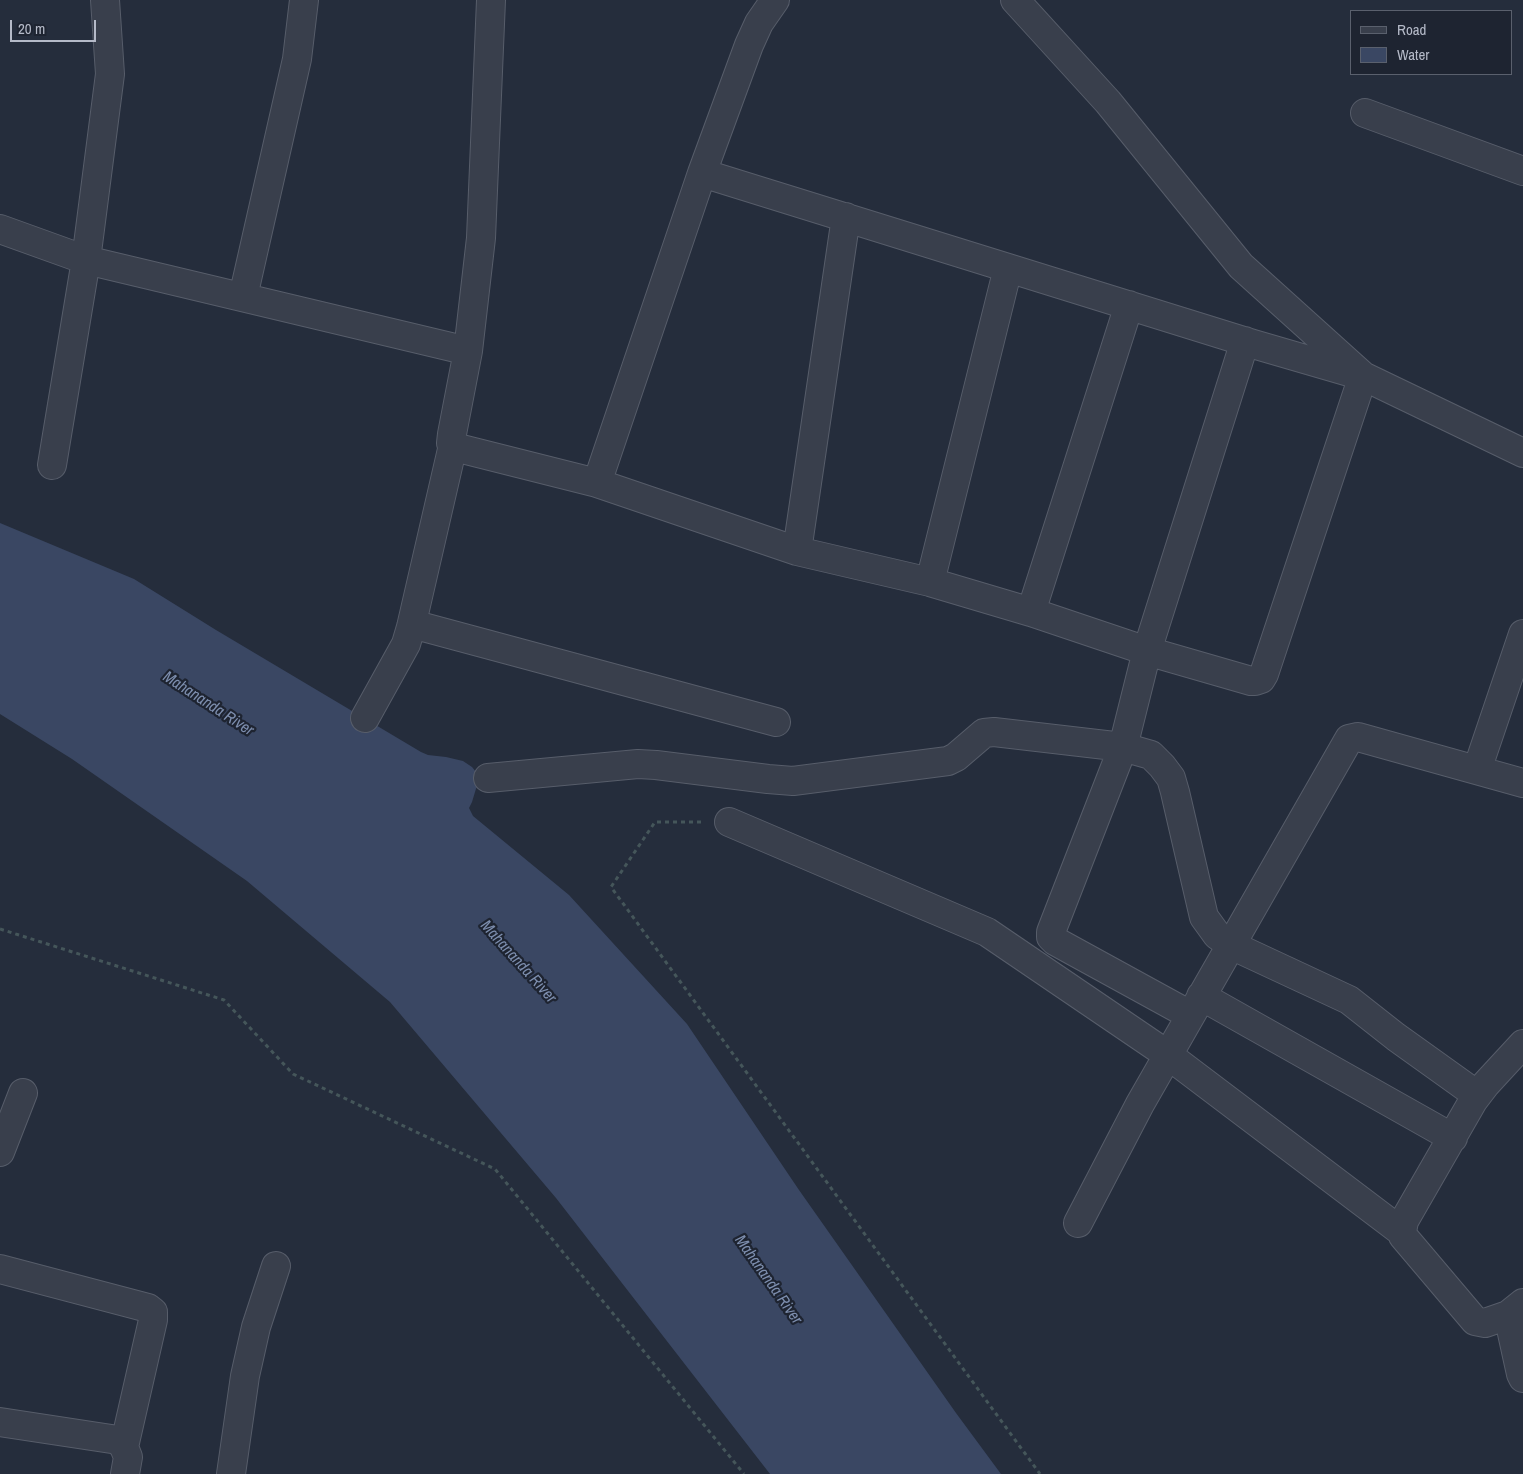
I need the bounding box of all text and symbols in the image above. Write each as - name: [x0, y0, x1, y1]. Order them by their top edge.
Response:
- scale bar: [12, 10, 99, 42]
- legend: [1350, 10, 1513, 75]
- text: 20 m: [18, 18, 45, 39]
- text: Road: [1397, 19, 1426, 40]
- text: Water: [1397, 44, 1429, 65]
- water label: Mahananda River: [159, 668, 257, 740]
- water label: Mahananda River: [476, 917, 560, 1007]
- water label: Mahananda River: [730, 1232, 806, 1328]

